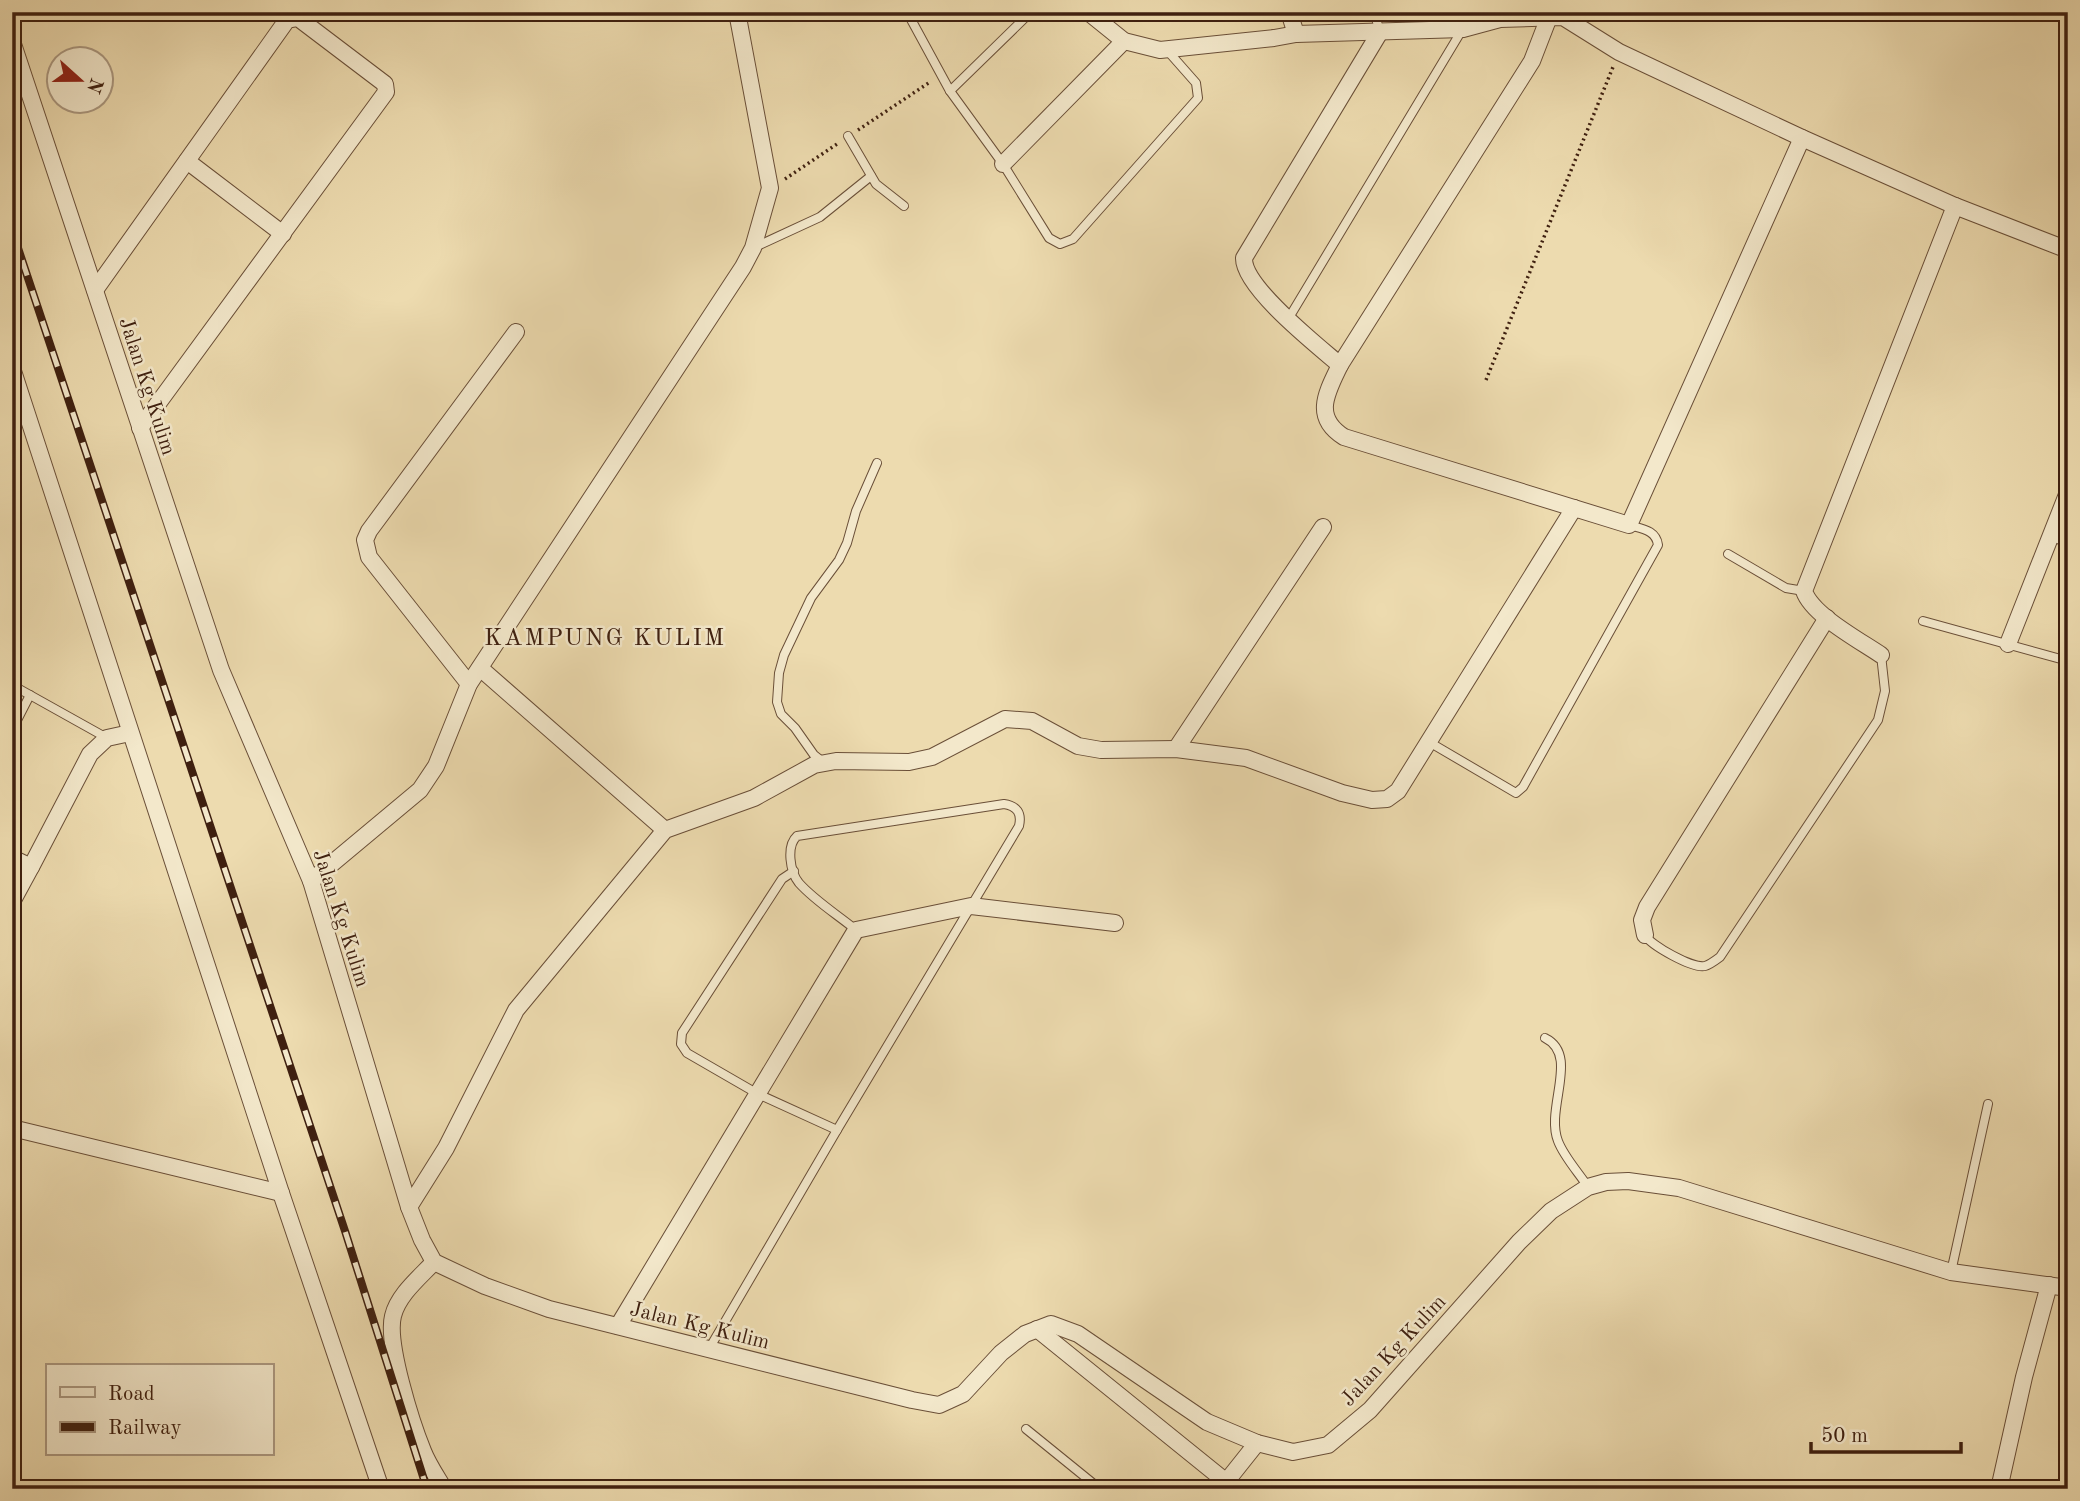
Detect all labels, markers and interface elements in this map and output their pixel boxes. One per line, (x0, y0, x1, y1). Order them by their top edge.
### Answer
north arrow (46, 46, 116, 116)
text: N (82, 75, 105, 96)
street label: Jalan Kg Kulim (114, 315, 179, 458)
district label: KAMPUNG KULIM (484, 627, 726, 651)
street label: Jalan Kg Kulim (308, 847, 373, 990)
street label: Jalan Kg Kulim (1338, 1292, 1451, 1411)
street label: Jalan Kg Kulim (628, 1299, 772, 1354)
legend (46, 1364, 273, 1456)
text: Road (108, 1384, 155, 1405)
scale bar (1811, 1410, 1961, 1454)
text: Railway (108, 1418, 182, 1439)
text: 50 m (1821, 1426, 1868, 1447)

